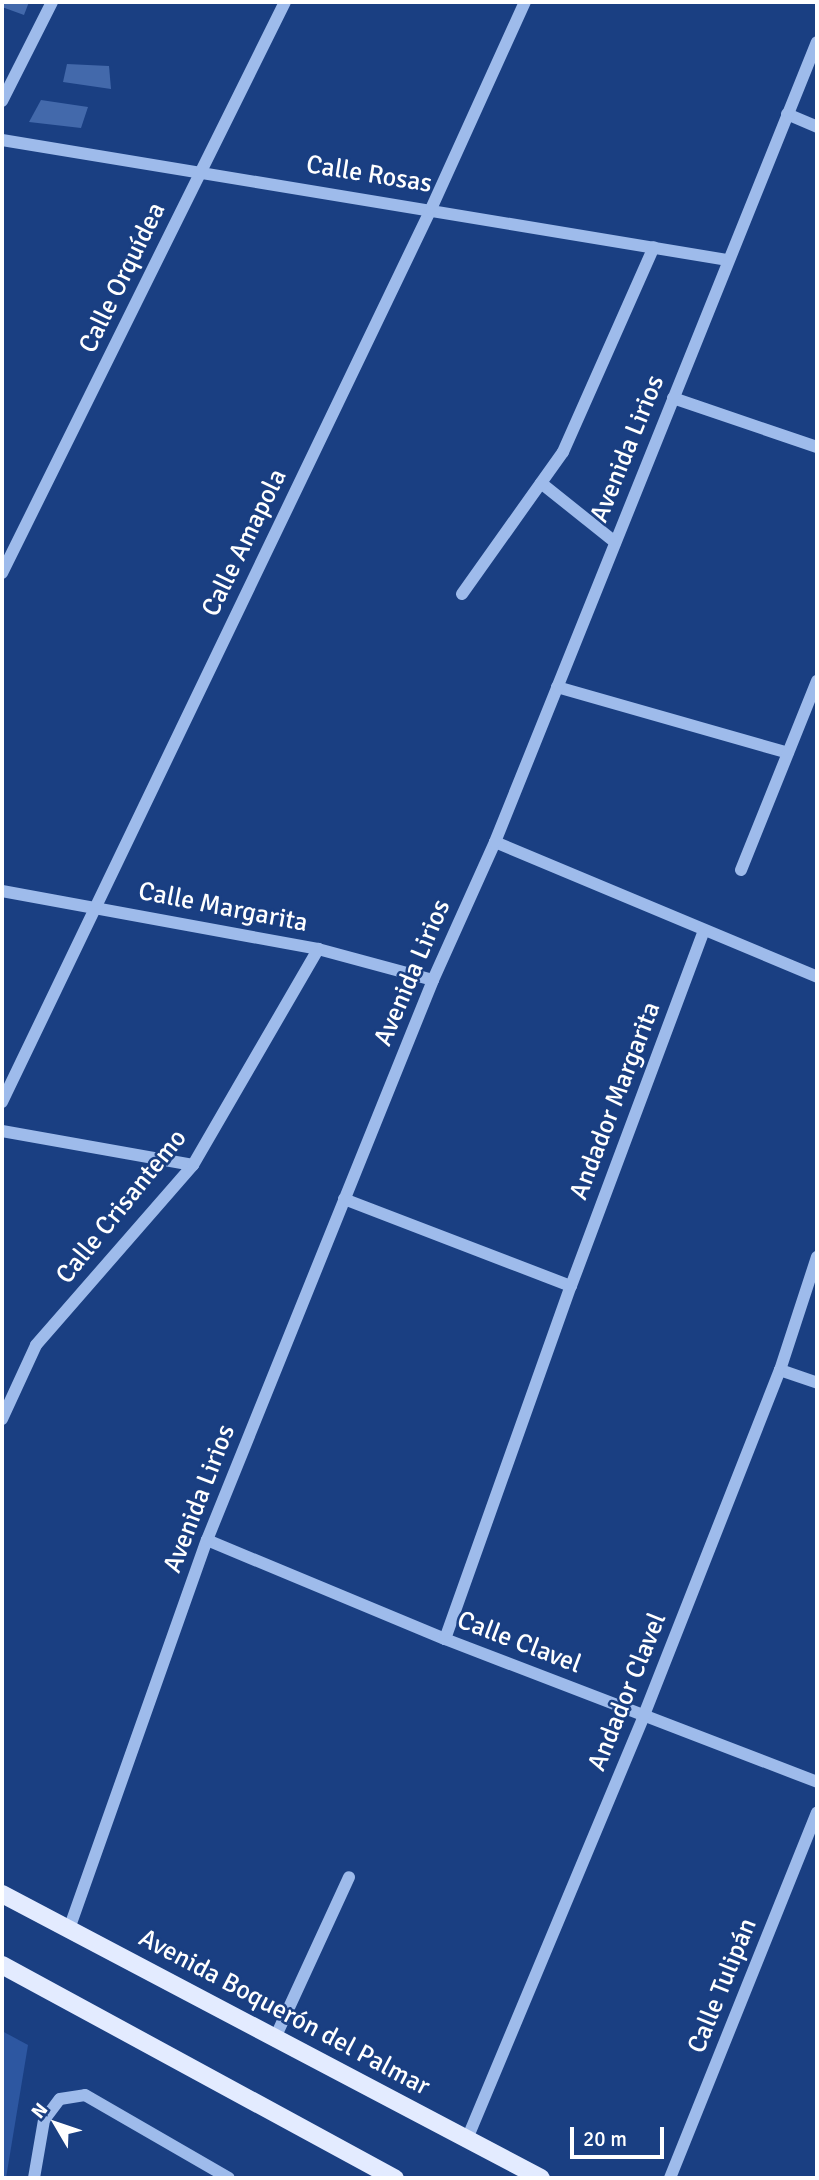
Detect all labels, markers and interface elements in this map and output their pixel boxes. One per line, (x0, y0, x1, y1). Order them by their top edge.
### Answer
street label: Calle Rosas (304, 150, 434, 200)
street label: Calle Orquídea (73, 198, 173, 358)
street label: Avenida Lirios (584, 371, 672, 527)
street label: Calle Amapola (196, 464, 294, 622)
street label: Calle Margarita (136, 876, 310, 940)
street label: Avenida Lirios (368, 895, 458, 1051)
street label: Andador Margarita (564, 998, 668, 1204)
street label: Calle Crisantemo (50, 1123, 194, 1291)
street label: Avenida Lirios (157, 1421, 243, 1577)
street label: Calle Clavel (453, 1605, 585, 1681)
street label: Andador Clavel (582, 1608, 674, 1776)
street label: Calle Tulipán (682, 1914, 764, 2058)
street label: Avenida Boquerón del Palmar (133, 1923, 435, 2103)
north arrow (21, 2089, 91, 2159)
text: N (26, 2098, 53, 2123)
scale bar (574, 2114, 668, 2158)
text: 20 m (583, 2126, 627, 2152)

